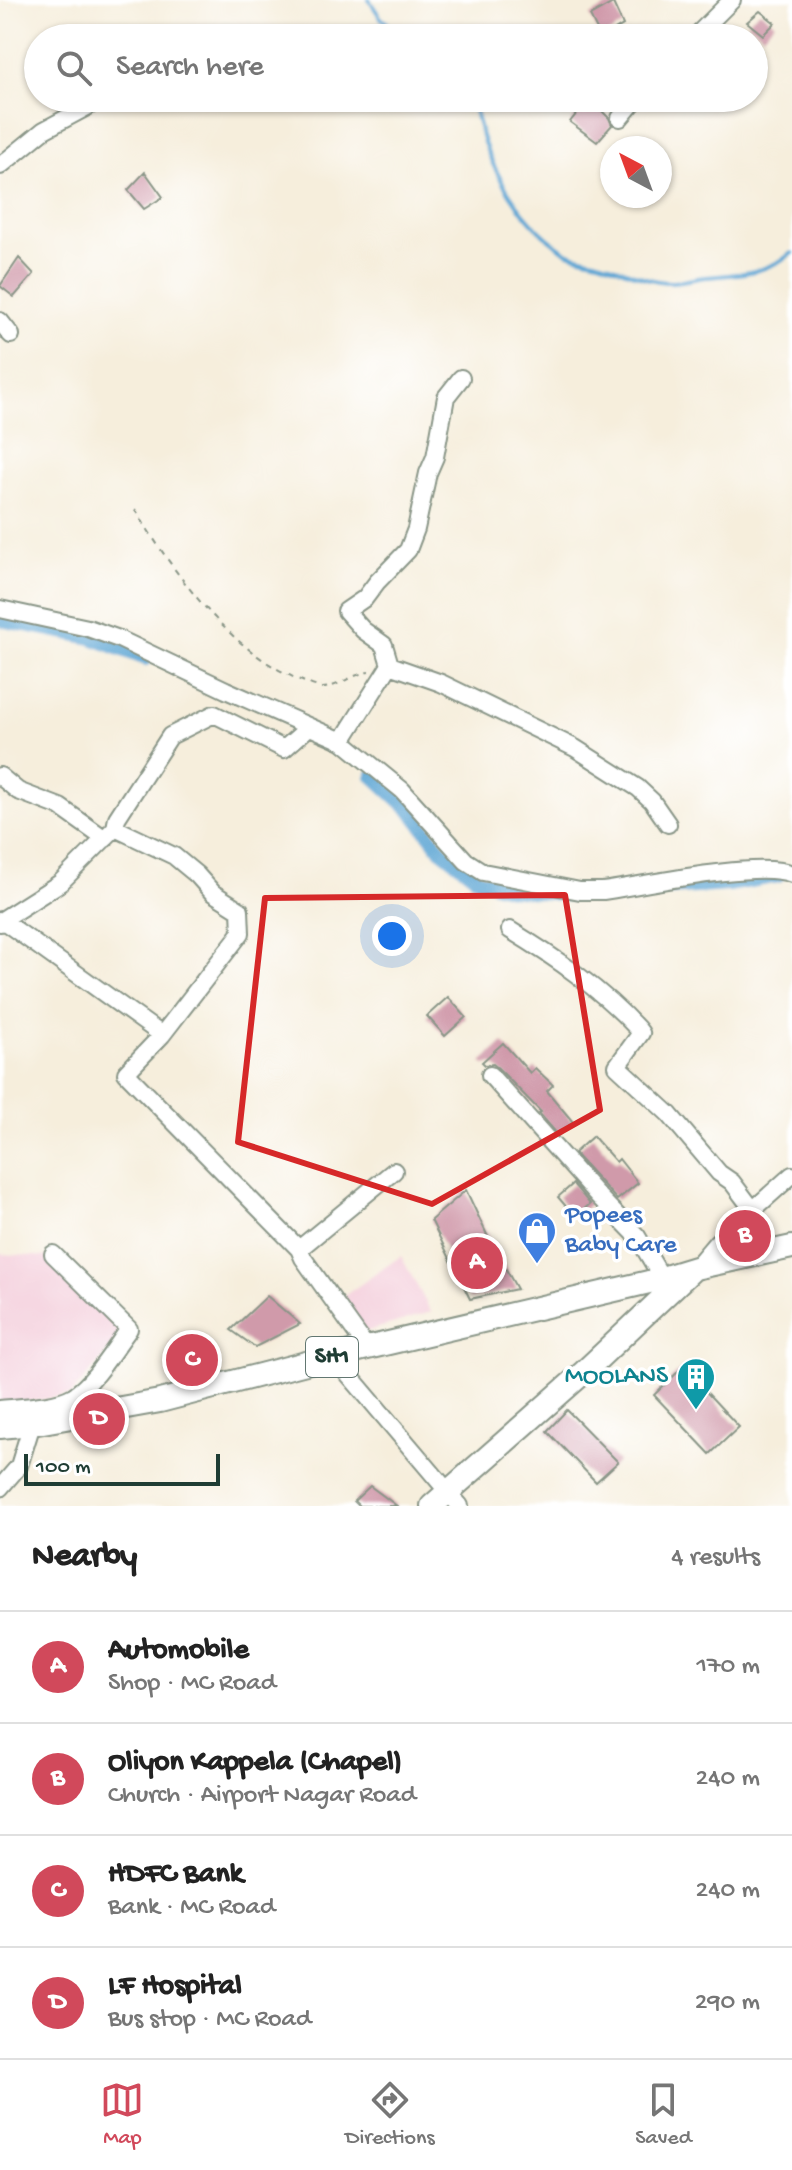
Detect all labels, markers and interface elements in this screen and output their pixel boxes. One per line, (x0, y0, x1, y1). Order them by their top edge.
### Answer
search box (24, 24, 768, 112)
icon: search (52, 46, 96, 90)
text: Search here (116, 51, 264, 86)
north arrow (600, 136, 672, 208)
your location (372, 916, 412, 956)
place label: Popees Baby Care (564, 1201, 677, 1262)
pin: B (719, 1206, 771, 1266)
shop icon: Popees Baby Care (516, 1210, 558, 1265)
pin: A (451, 1233, 503, 1293)
pin: C (166, 1330, 218, 1390)
road number: SH1 (306, 1337, 358, 1377)
building icon: MOOLANS (675, 1356, 717, 1411)
place label: MOOLANS (565, 1362, 669, 1393)
pin: D (73, 1389, 125, 1449)
scale bar (24, 1450, 220, 1486)
text: 100 m (36, 1455, 91, 1481)
text: Nearby (32, 1538, 137, 1578)
text: 4 results (671, 1543, 760, 1574)
text: Automobile (108, 1634, 249, 1669)
text: A (50, 1652, 66, 1683)
text: 170 m (697, 1652, 760, 1683)
text: Shop · MC Road (108, 1669, 276, 1700)
text: Oliyon Kappela (Chapel) (108, 1746, 402, 1781)
text: B (51, 1764, 65, 1795)
text: 240 m (696, 1764, 760, 1795)
text: Church · Airport Nagar Road (108, 1781, 416, 1812)
text: HDFC Bank (108, 1858, 243, 1893)
text: C (51, 1876, 65, 1907)
text: 240 m (696, 1876, 760, 1907)
text: Bank · MC Road (108, 1893, 275, 1924)
text: LF Hospital (108, 1970, 242, 2005)
text: D (50, 1988, 66, 2019)
text: 290 m (695, 1988, 760, 2019)
text: Bus stop · MC Road (108, 2005, 311, 2036)
tab: Map (100, 2078, 144, 2152)
tab: Directions (345, 2078, 435, 2152)
tab: Saved (635, 2078, 692, 2152)

